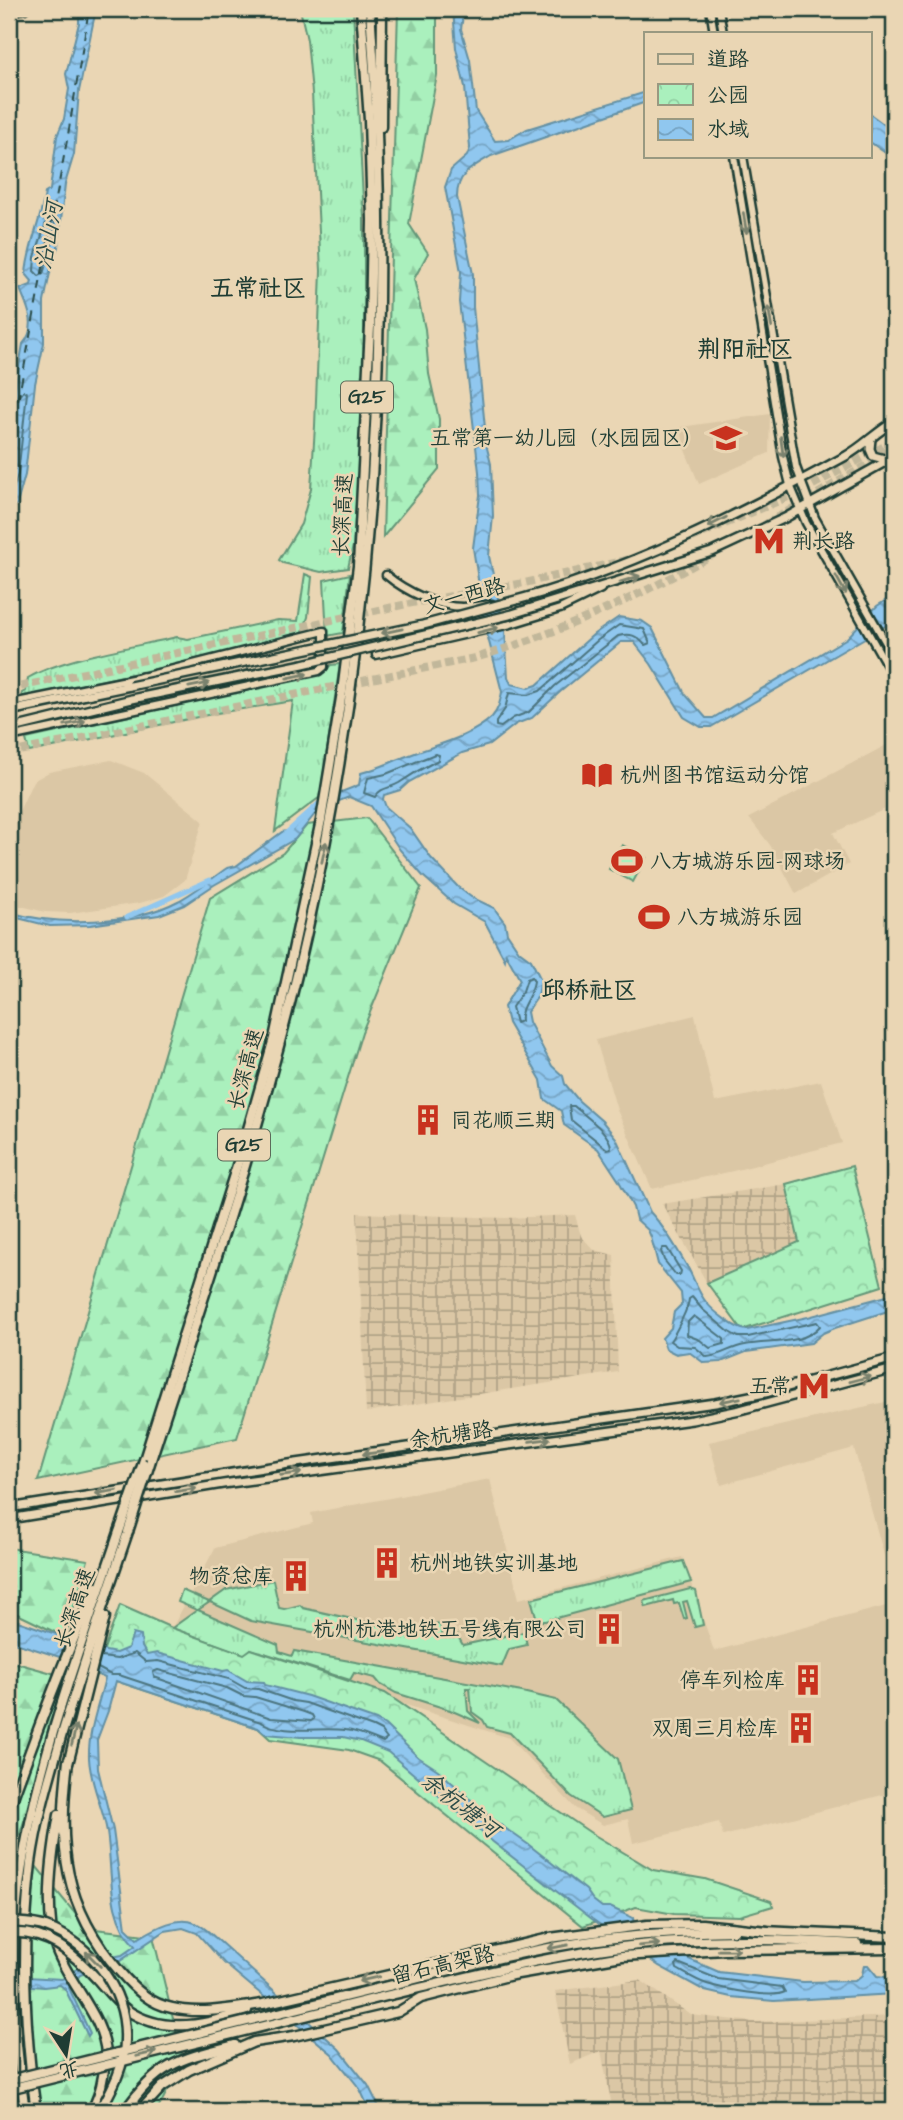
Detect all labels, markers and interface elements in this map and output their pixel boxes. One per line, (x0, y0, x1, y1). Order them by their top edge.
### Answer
legend (644, 32, 872, 158)
text: 道路 (707, 45, 749, 74)
text: 公园 (707, 81, 749, 110)
text: 水域 (707, 115, 749, 144)
water label: 沿山河 (27, 194, 71, 272)
one-way arrow (739, 211, 752, 234)
district label: 五常社区 (210, 272, 306, 306)
one-way arrow (764, 306, 777, 329)
district label: 荆阳社区 (697, 333, 793, 367)
road number: G25 (341, 382, 393, 412)
school or university icon: 五常第一幼儿园（水园园区） (709, 421, 743, 455)
place label: 五常第一幼儿园（水园园区） (430, 424, 703, 453)
one-way arrow (776, 436, 789, 458)
street label: 长深高速 (326, 472, 360, 558)
one-way arrow (708, 515, 728, 529)
metro station icon: 荆长路 (752, 524, 786, 558)
place label: 荆长路 (792, 527, 855, 556)
street label: 文一西路 (420, 571, 508, 621)
one-way arrow (619, 572, 641, 585)
one-way arrow (835, 574, 848, 595)
one-way arrow (477, 623, 499, 636)
one-way arrow (381, 625, 404, 639)
one-way arrow (285, 668, 308, 682)
one-way arrow (187, 678, 210, 692)
one-way arrow (63, 716, 86, 730)
library icon: 杭州图书馆运动分馆 (580, 758, 614, 792)
place label: 杭州图书馆运动分馆 (620, 761, 809, 790)
one-way arrow (317, 841, 331, 864)
sports icon: 八方城游乐园-网球场 (610, 844, 644, 878)
place label: 八方城游乐园-网球场 (650, 847, 846, 876)
sports icon: 八方城游乐园 (637, 900, 671, 934)
place label: 八方城游乐园 (677, 903, 803, 932)
district label: 邱桥社区 (541, 974, 637, 1008)
street label: 长深高速 (221, 1025, 271, 1113)
building icon: 同花顺三期 (411, 1103, 445, 1137)
place label: 同花顺三期 (451, 1106, 556, 1135)
road number: G25 (218, 1130, 270, 1161)
metro station icon: 五常 (797, 1369, 831, 1403)
place label: 五常 (749, 1372, 791, 1401)
one-way arrow (848, 1372, 870, 1385)
one-way arrow (719, 1393, 742, 1407)
street label: 余杭塘路 (407, 1415, 495, 1455)
one-way arrow (528, 1433, 551, 1446)
one-way arrow (362, 1446, 385, 1459)
one-way arrow (279, 1468, 302, 1481)
one-way arrow (174, 1483, 197, 1496)
one-way arrow (95, 1486, 118, 1499)
building icon: 杭州地铁实训基地 (370, 1546, 404, 1580)
place label: 杭州地铁实训基地 (410, 1549, 578, 1578)
building icon: 物资总库 (279, 1559, 313, 1593)
place label: 物资总库 (189, 1562, 273, 1591)
street label: 长深高速 (48, 1564, 102, 1652)
building icon: 杭州杭港地铁五号线有限公司 (592, 1612, 626, 1646)
place label: 杭州杭港地铁五号线有限公司 (313, 1615, 586, 1644)
building icon: 停车列检库 (791, 1663, 825, 1697)
place label: 停车列检库 (680, 1666, 785, 1695)
building icon: 双周三月检库 (784, 1711, 818, 1745)
place label: 双周三月检库 (652, 1714, 778, 1743)
one-way arrow (68, 1724, 81, 1747)
water label: 余杭塘河 (414, 1764, 509, 1848)
one-way arrow (637, 1938, 660, 1951)
street label: 留石高架路 (389, 1939, 497, 1991)
one-way arrow (547, 1941, 570, 1954)
one-way arrow (717, 1944, 740, 1957)
one-way arrow (85, 1950, 102, 1967)
one-way arrow (358, 1973, 381, 1986)
north arrow (32, 2018, 102, 2088)
one-way arrow (134, 2047, 157, 2061)
text: 北 (57, 2054, 81, 2084)

